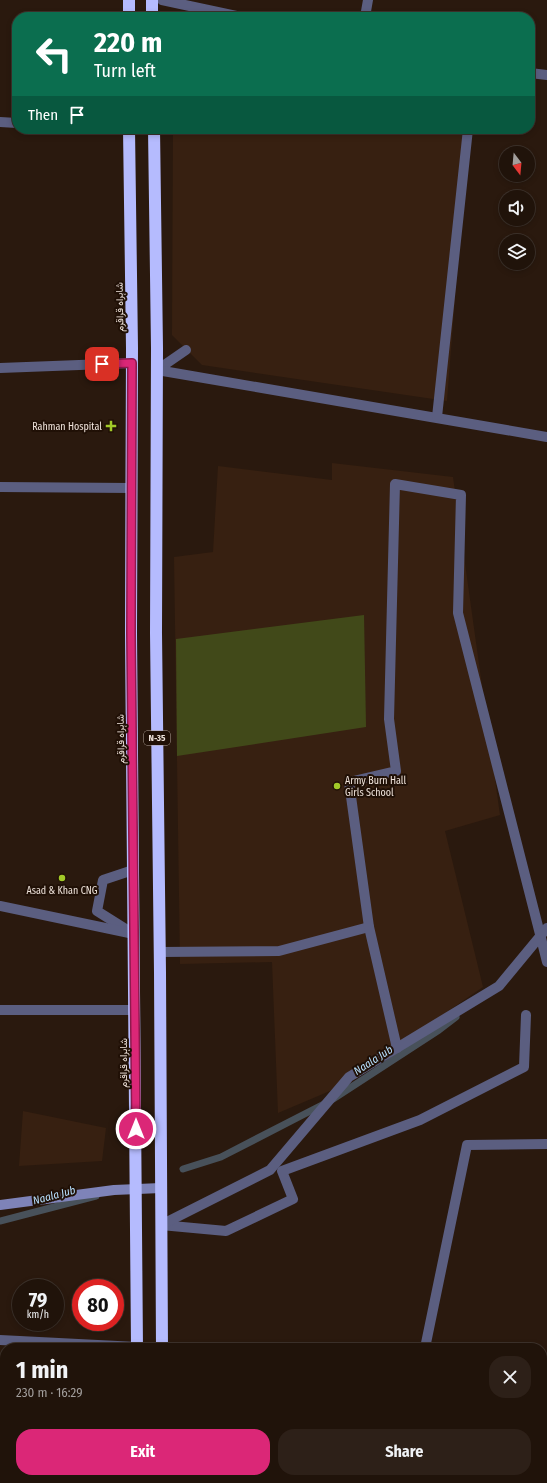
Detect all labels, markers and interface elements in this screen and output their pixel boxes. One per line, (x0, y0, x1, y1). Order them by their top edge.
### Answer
text: 220 m (94, 26, 162, 59)
icon: left (28, 28, 80, 80)
text: Turn left (94, 60, 156, 82)
icon: arrive (66, 104, 88, 126)
text: Then (28, 106, 58, 124)
north arrow (499, 146, 535, 182)
map controls (499, 146, 535, 270)
button: sound (499, 190, 535, 226)
button: layers (499, 234, 535, 270)
street label: شاہراہ قراقرم (114, 282, 126, 332)
pin (85, 347, 119, 381)
icon: arrive (91, 353, 113, 375)
marker: Rahman Hospital (105, 420, 117, 432)
place label: Rahman Hospital (32, 421, 102, 433)
street label: شاہراہ قراقرم (115, 714, 127, 764)
road number: N-35 (144, 731, 170, 745)
place label: Army Burn Hall Girls School (345, 775, 406, 799)
marker: Army Burn Hall Girls School (332, 781, 342, 791)
marker: Asad & Khan CNG (57, 873, 67, 883)
place label: Asad & Khan CNG (26, 885, 98, 897)
street label: شاہراہ قراقرم (118, 1038, 130, 1088)
water label: Naala Jub (351, 1043, 395, 1078)
position arrow (115, 1108, 157, 1150)
water label: Naala Jub (31, 1183, 77, 1207)
speed limit sign: 80 (72, 1279, 124, 1331)
text: 79 (29, 1288, 47, 1312)
text: km/h (27, 1309, 49, 1321)
text: 1 min (16, 1356, 68, 1384)
button: close (489, 1356, 531, 1398)
text: 230 m · 16:29 (16, 1385, 83, 1400)
button: Exit (16, 1429, 270, 1475)
button: Share (278, 1429, 531, 1475)

